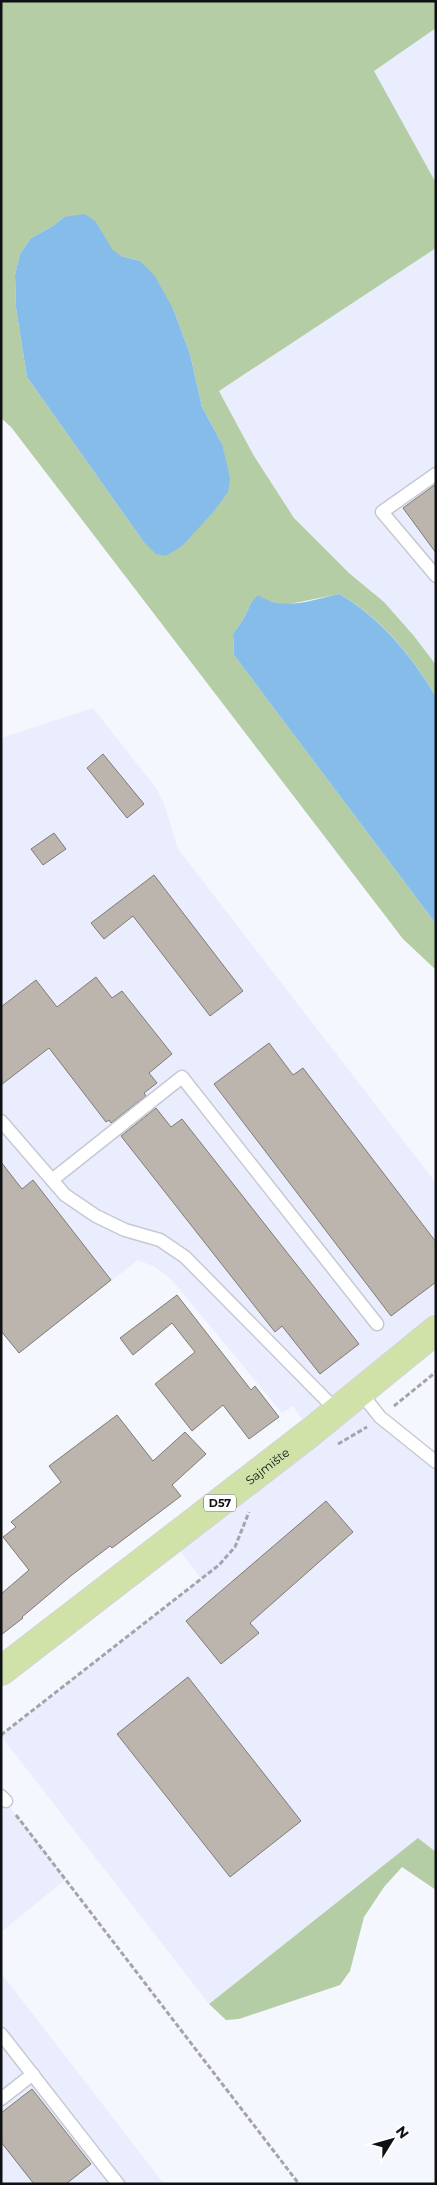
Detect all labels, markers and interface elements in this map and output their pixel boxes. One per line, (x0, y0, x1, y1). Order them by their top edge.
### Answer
street label: Sajmište (242, 1444, 292, 1488)
road number: D57 (204, 1495, 236, 1512)
north arrow (367, 2115, 417, 2165)
text: N (392, 2122, 413, 2142)

